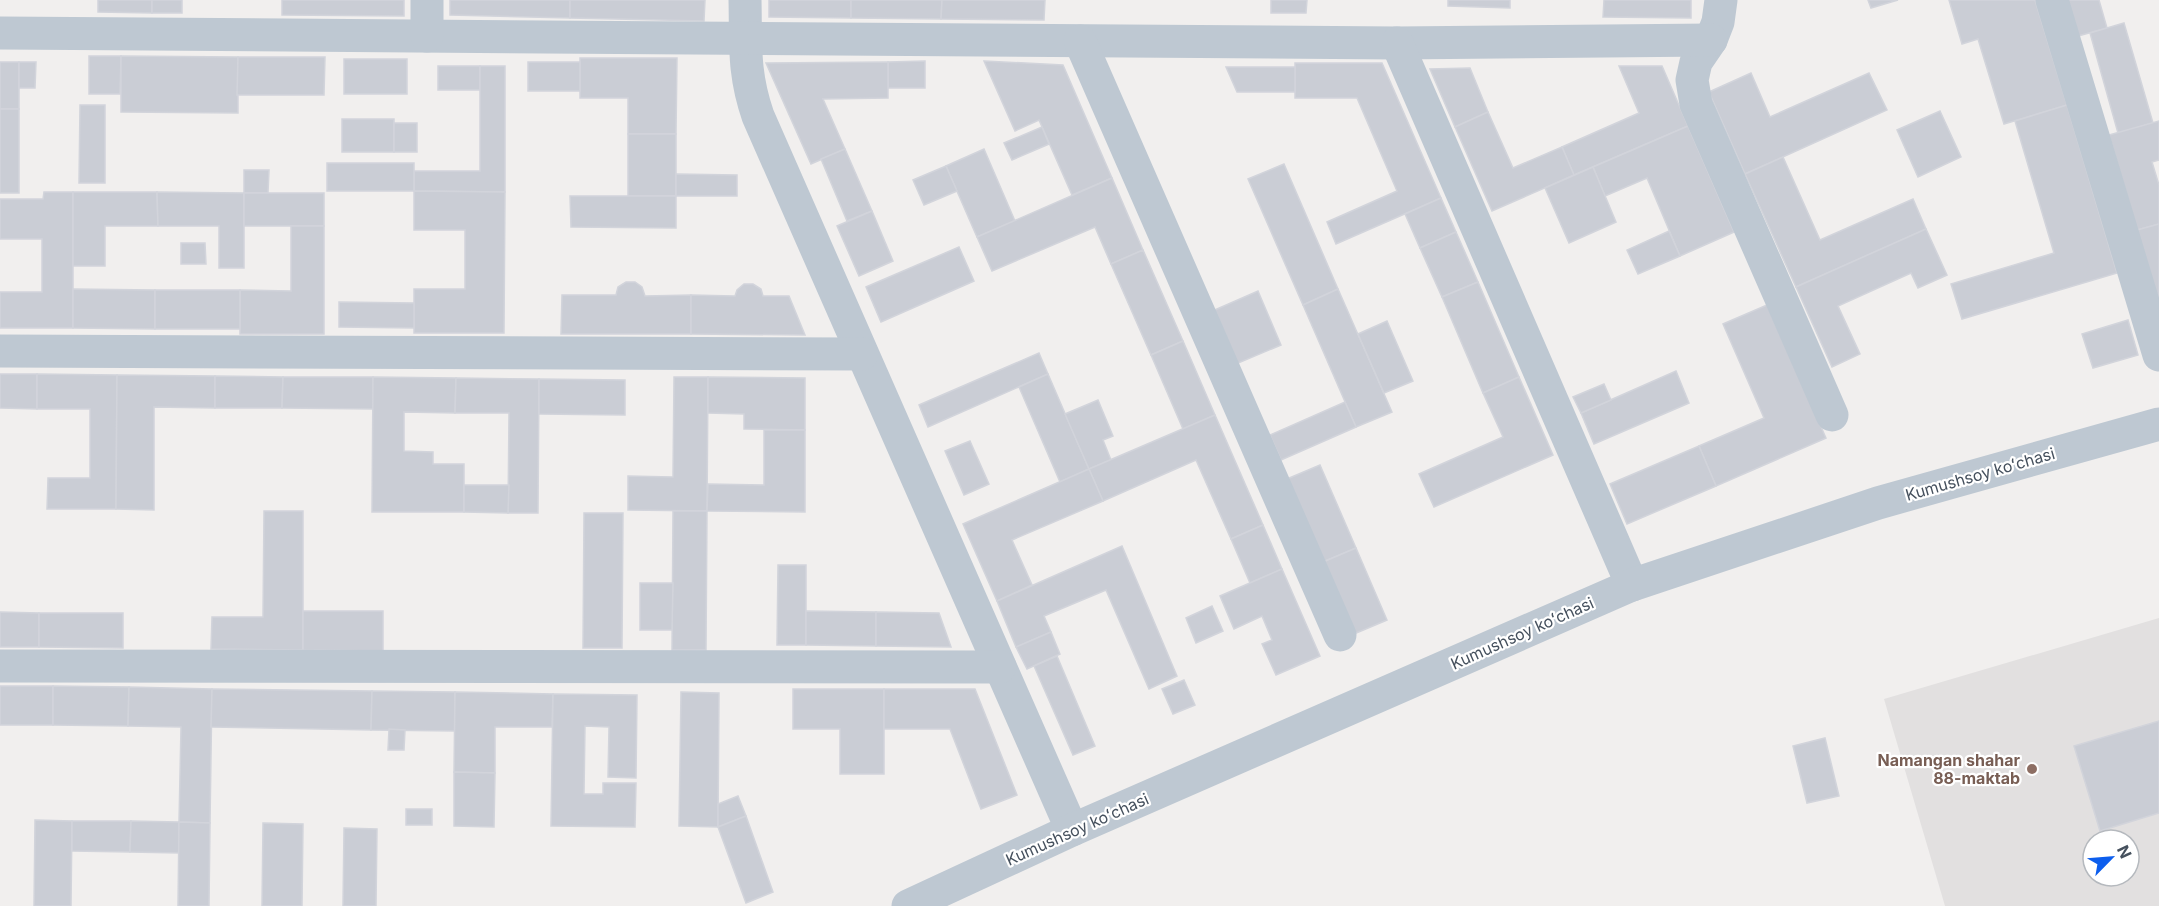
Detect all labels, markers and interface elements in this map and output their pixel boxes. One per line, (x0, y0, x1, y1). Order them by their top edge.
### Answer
street label: Kumushsoy koʻchasi (1903, 443, 2057, 505)
street label: Kumushsoy koʻchasi (1447, 592, 1597, 674)
place label: Namangan shahar 88-maktab (1878, 750, 2020, 788)
marker: Namangan shahar 88-maktab (2025, 762, 2039, 776)
street label: Kumushsoy koʻchasi (1002, 788, 1152, 870)
north arrow (2081, 828, 2141, 888)
text: N (2113, 842, 2136, 861)

